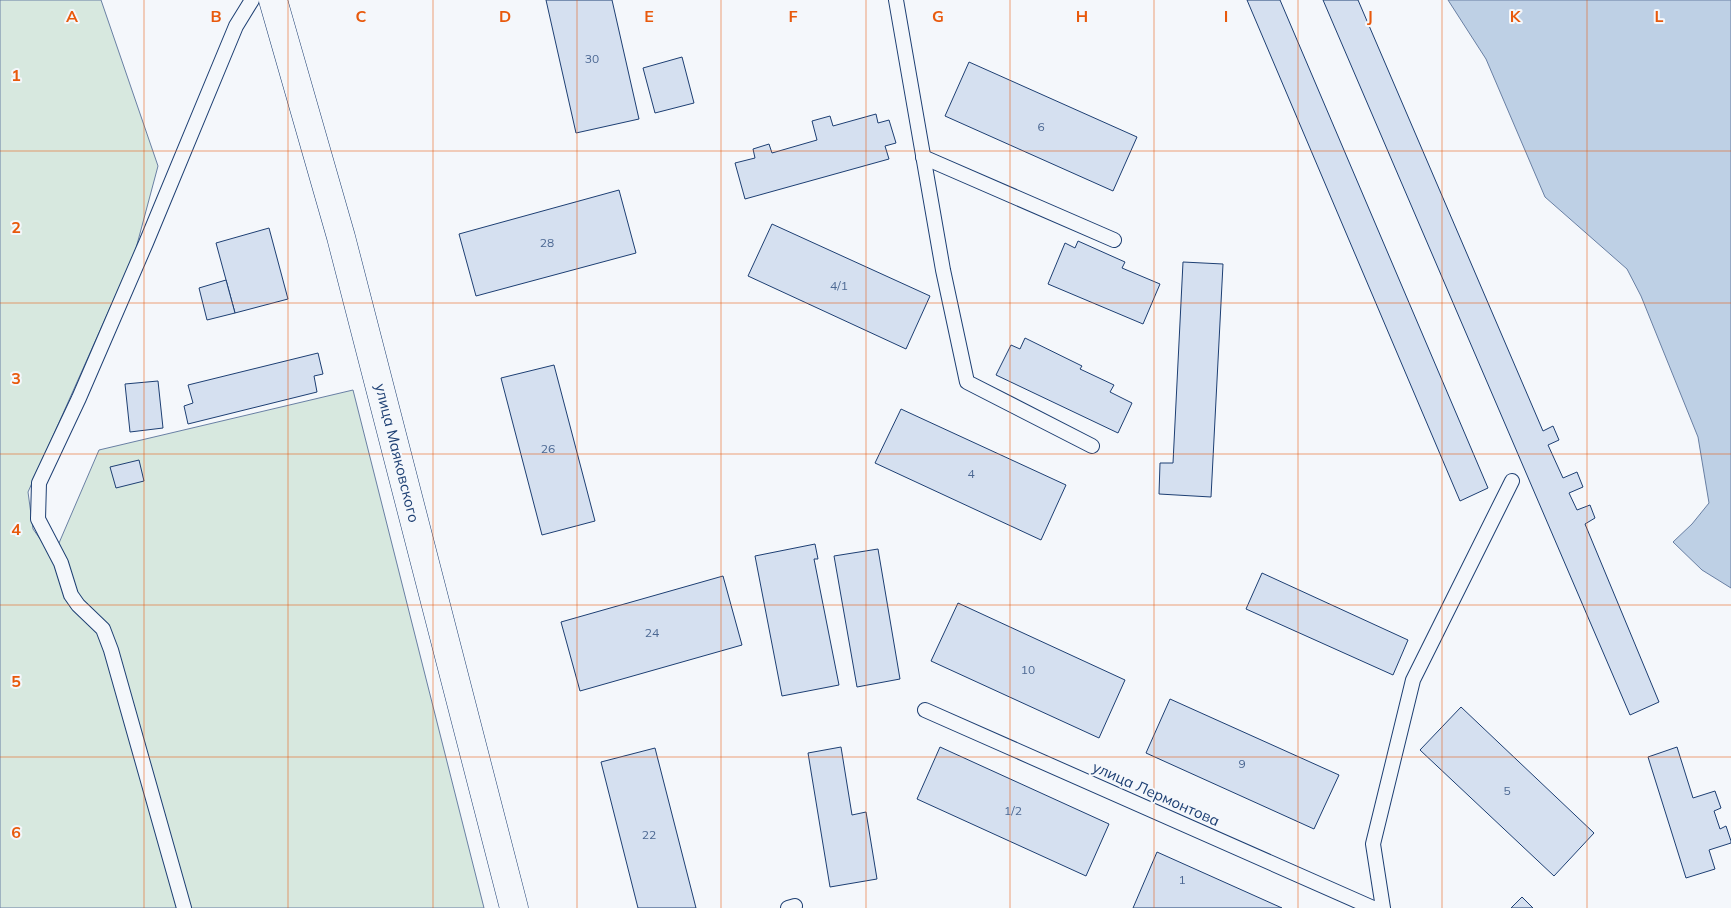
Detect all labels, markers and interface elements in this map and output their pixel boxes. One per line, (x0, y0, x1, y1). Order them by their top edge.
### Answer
text: A (66, 6, 78, 26)
text: B (210, 6, 222, 26)
text: C (356, 6, 367, 26)
text: D (499, 6, 511, 26)
text: E (644, 6, 654, 26)
text: F (788, 6, 798, 26)
text: G (932, 6, 944, 26)
text: H (1076, 6, 1088, 26)
text: I (1224, 6, 1228, 26)
text: J (1367, 6, 1373, 26)
text: K (1510, 6, 1522, 26)
text: L (1655, 6, 1664, 26)
house number: 30 (585, 51, 599, 66)
text: 1 (11, 65, 21, 85)
house number: 6 (1037, 119, 1045, 134)
text: 2 (11, 217, 21, 237)
house number: 28 (540, 235, 554, 250)
house number: 4/1 (830, 278, 848, 293)
text: 3 (11, 368, 21, 388)
street label: улица Маяковского (371, 381, 424, 524)
house number: 26 (541, 441, 555, 456)
house number: 4 (967, 466, 975, 481)
text: 4 (11, 519, 21, 539)
house number: 24 (645, 625, 659, 640)
house number: 10 (1021, 662, 1035, 677)
text: 5 (11, 671, 21, 691)
house number: 9 (1238, 756, 1246, 771)
street label: улица Лермонтова (1090, 757, 1223, 830)
house number: 5 (1503, 783, 1511, 798)
house number: 1/2 (1004, 803, 1022, 818)
text: 6 (11, 822, 21, 842)
house number: 22 (642, 827, 656, 842)
house number: 1 (1178, 872, 1186, 887)

